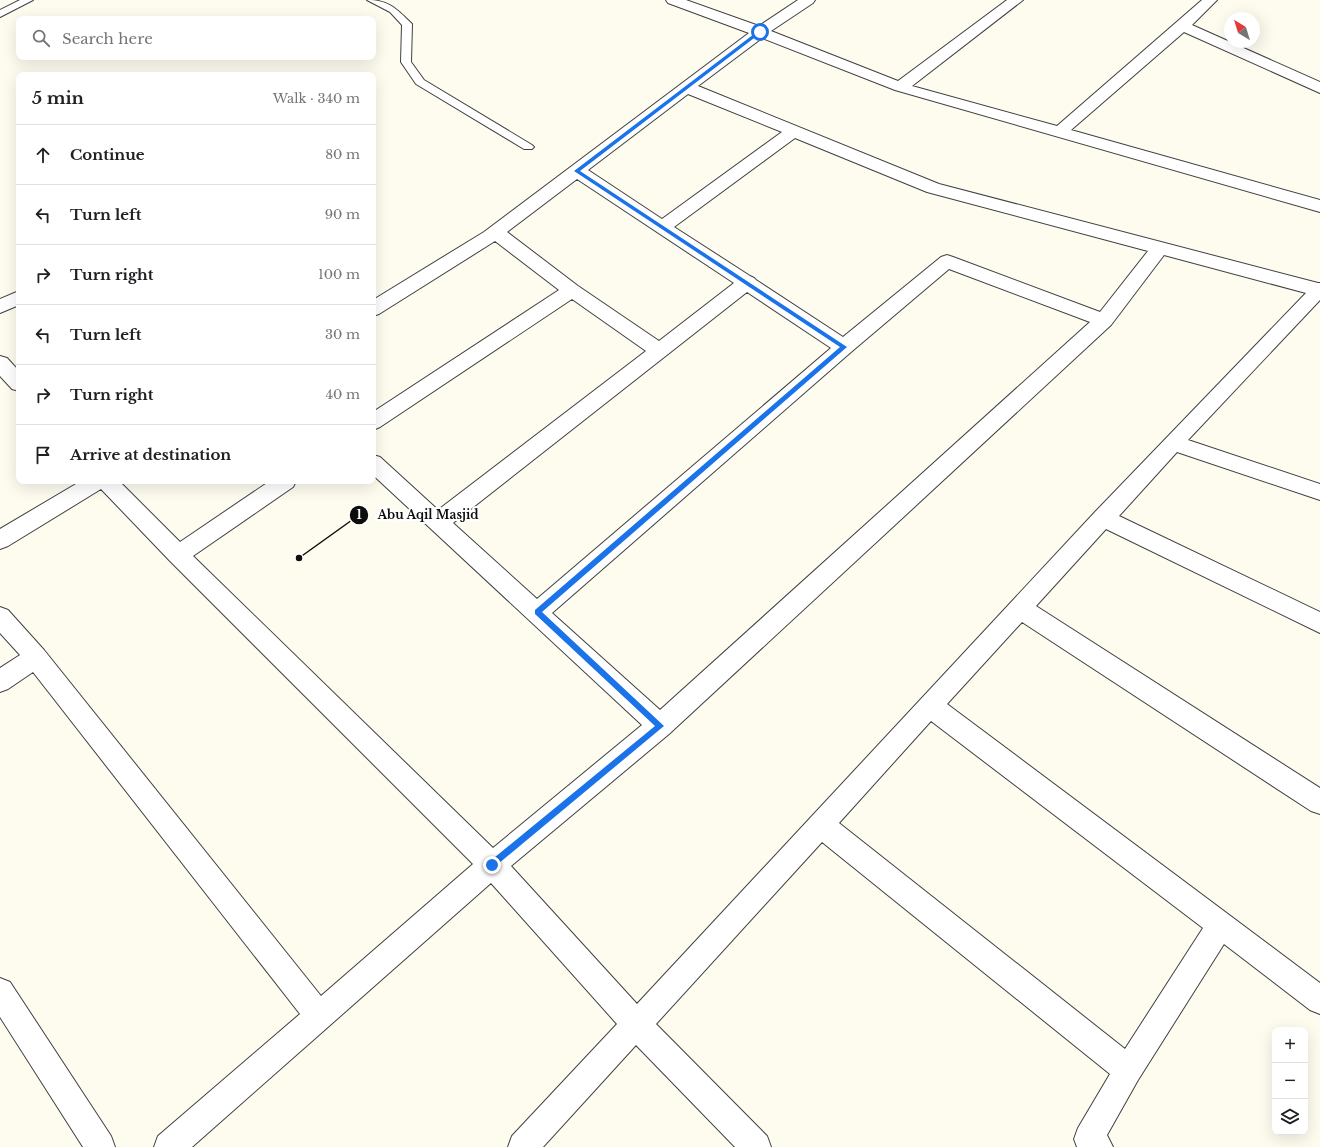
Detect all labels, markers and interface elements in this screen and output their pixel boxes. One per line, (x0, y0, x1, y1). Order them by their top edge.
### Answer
north arrow (1224, 12, 1260, 48)
search box (16, 16, 376, 60)
route start (751, 23, 769, 41)
icon: search (30, 27, 52, 49)
text: Search here (62, 29, 153, 48)
text: 5 min (32, 88, 84, 109)
text: Walk · 340 m (273, 90, 360, 107)
icon: ahead (32, 144, 54, 166)
text: Continue (70, 145, 145, 164)
text: 80 m (325, 146, 360, 163)
icon: left (32, 204, 54, 226)
text: Turn left (70, 205, 141, 224)
text: 90 m (325, 206, 360, 223)
icon: right (32, 264, 54, 286)
text: Turn right (70, 265, 153, 284)
text: 100 m (318, 266, 360, 283)
icon: left (32, 324, 54, 346)
text: Turn left (70, 325, 141, 344)
text: 30 m (325, 326, 360, 343)
icon: right (32, 384, 54, 406)
text: Turn right (70, 385, 153, 404)
text: 40 m (325, 386, 360, 403)
icon: arrive (32, 444, 54, 466)
text: Arrive at destination (70, 445, 231, 464)
callout: Abu Aqil Masjid (349, 503, 486, 527)
text: 1 (356, 507, 362, 522)
text: Abu Aqil Masjid (376, 507, 479, 522)
route end (483, 856, 501, 874)
map controls (1272, 1027, 1308, 1135)
button: + (1272, 1027, 1308, 1063)
button: − (1272, 1063, 1308, 1099)
button: layers (1272, 1099, 1308, 1135)

